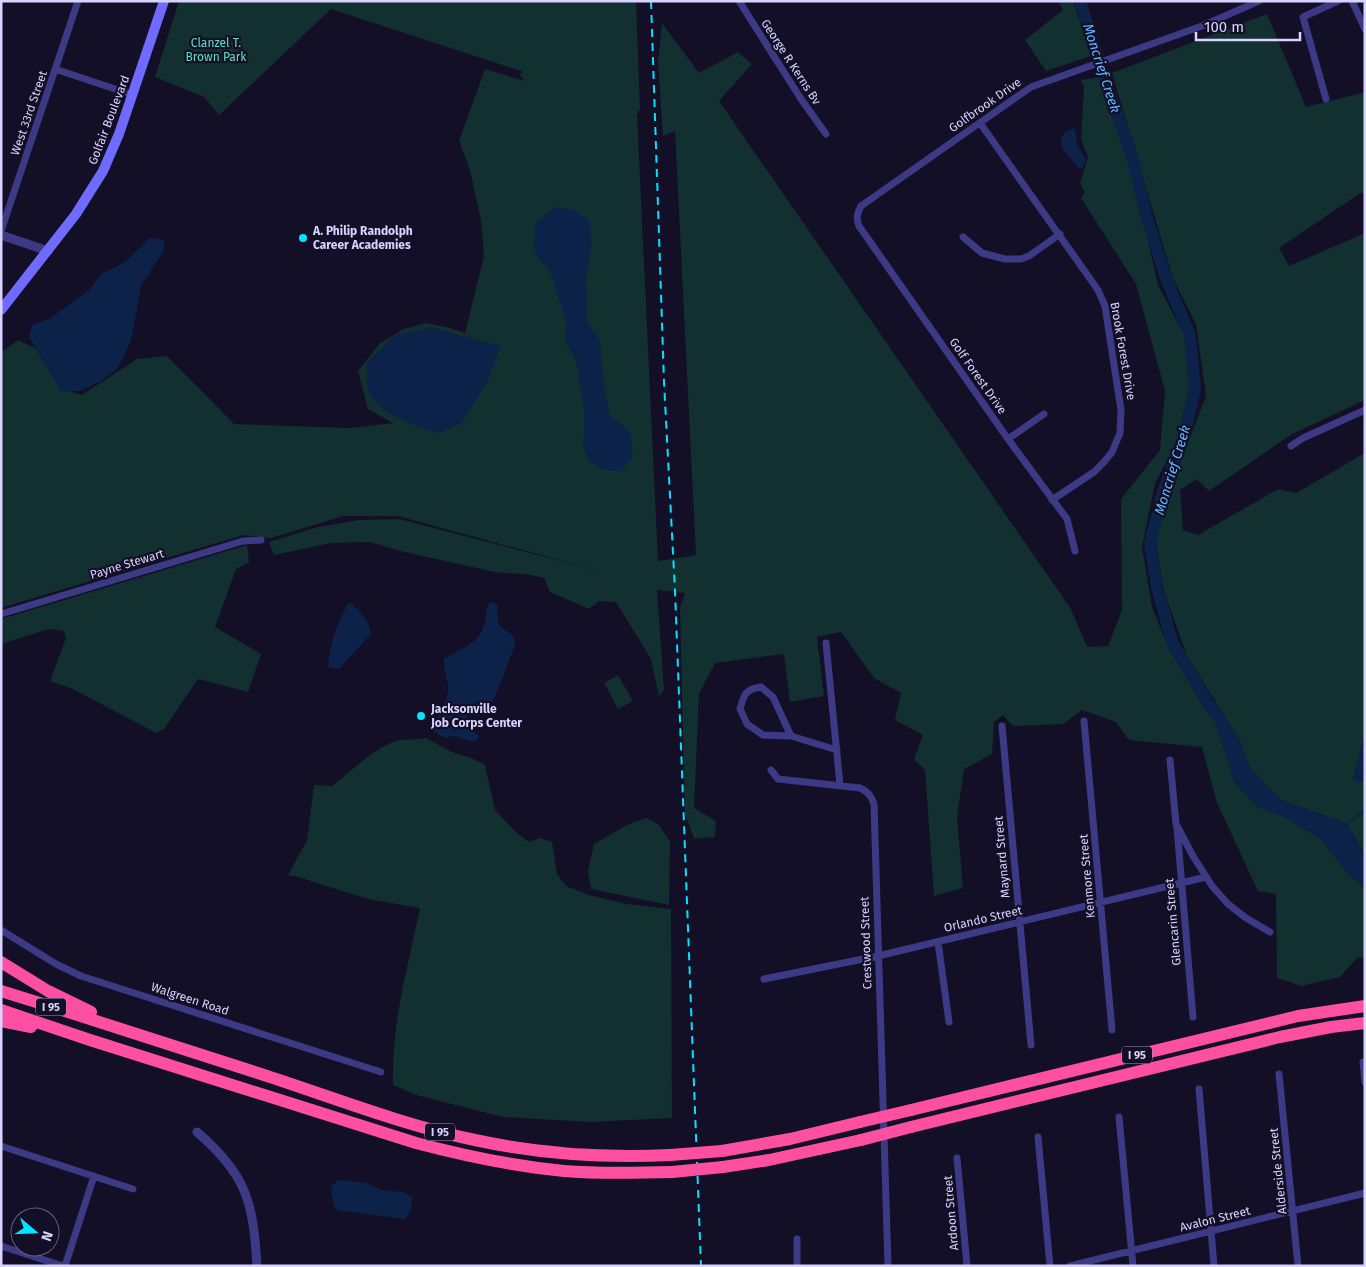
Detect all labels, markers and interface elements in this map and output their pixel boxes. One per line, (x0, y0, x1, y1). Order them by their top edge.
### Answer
scale bar (1196, 10, 1300, 42)
street label: George R Kerns Bv (758, 17, 824, 107)
text: 100 m (1204, 18, 1244, 36)
water label: Moncrief Creek (1079, 21, 1124, 115)
park label: Clanzel T. Brown Park (185, 36, 247, 64)
street label: West 33rd Street (8, 68, 50, 157)
street label: Golfair Boulevard (86, 73, 132, 167)
street label: Golfbrook Drive (946, 75, 1024, 135)
place label: A. Philip Randolph Career Academies (312, 224, 413, 252)
marker: A. Philip Randolph Career Academies (297, 232, 309, 244)
street label: Brook Forest Drive (1107, 301, 1139, 401)
street label: Golf Forest Drive (946, 335, 1010, 417)
water label: Moncrief Creek (1151, 423, 1194, 517)
street label: Payne Stewart (88, 546, 166, 582)
place label: Jacksonville Job Corps Center (430, 702, 522, 730)
marker: Jacksonville Job Corps Center (415, 710, 427, 722)
street label: Maynard Street (991, 815, 1013, 899)
street label: Kenmore Street (1076, 833, 1098, 919)
street label: Glencarin Street (1162, 877, 1184, 966)
street label: Crestwood Street (857, 896, 875, 990)
street label: Orlando Street (943, 903, 1024, 935)
street label: Walgreen Road (149, 980, 231, 1018)
road number: I 95 (36, 999, 66, 1016)
road number: I 95 (1122, 1046, 1152, 1064)
road number: I 95 (425, 1124, 455, 1140)
street label: Alderside Street (1266, 1126, 1290, 1215)
street label: Ardoon Street (941, 1174, 961, 1251)
street label: Avalon Street (1178, 1203, 1252, 1235)
north arrow (10, 1207, 60, 1257)
text: N (37, 1229, 56, 1243)

